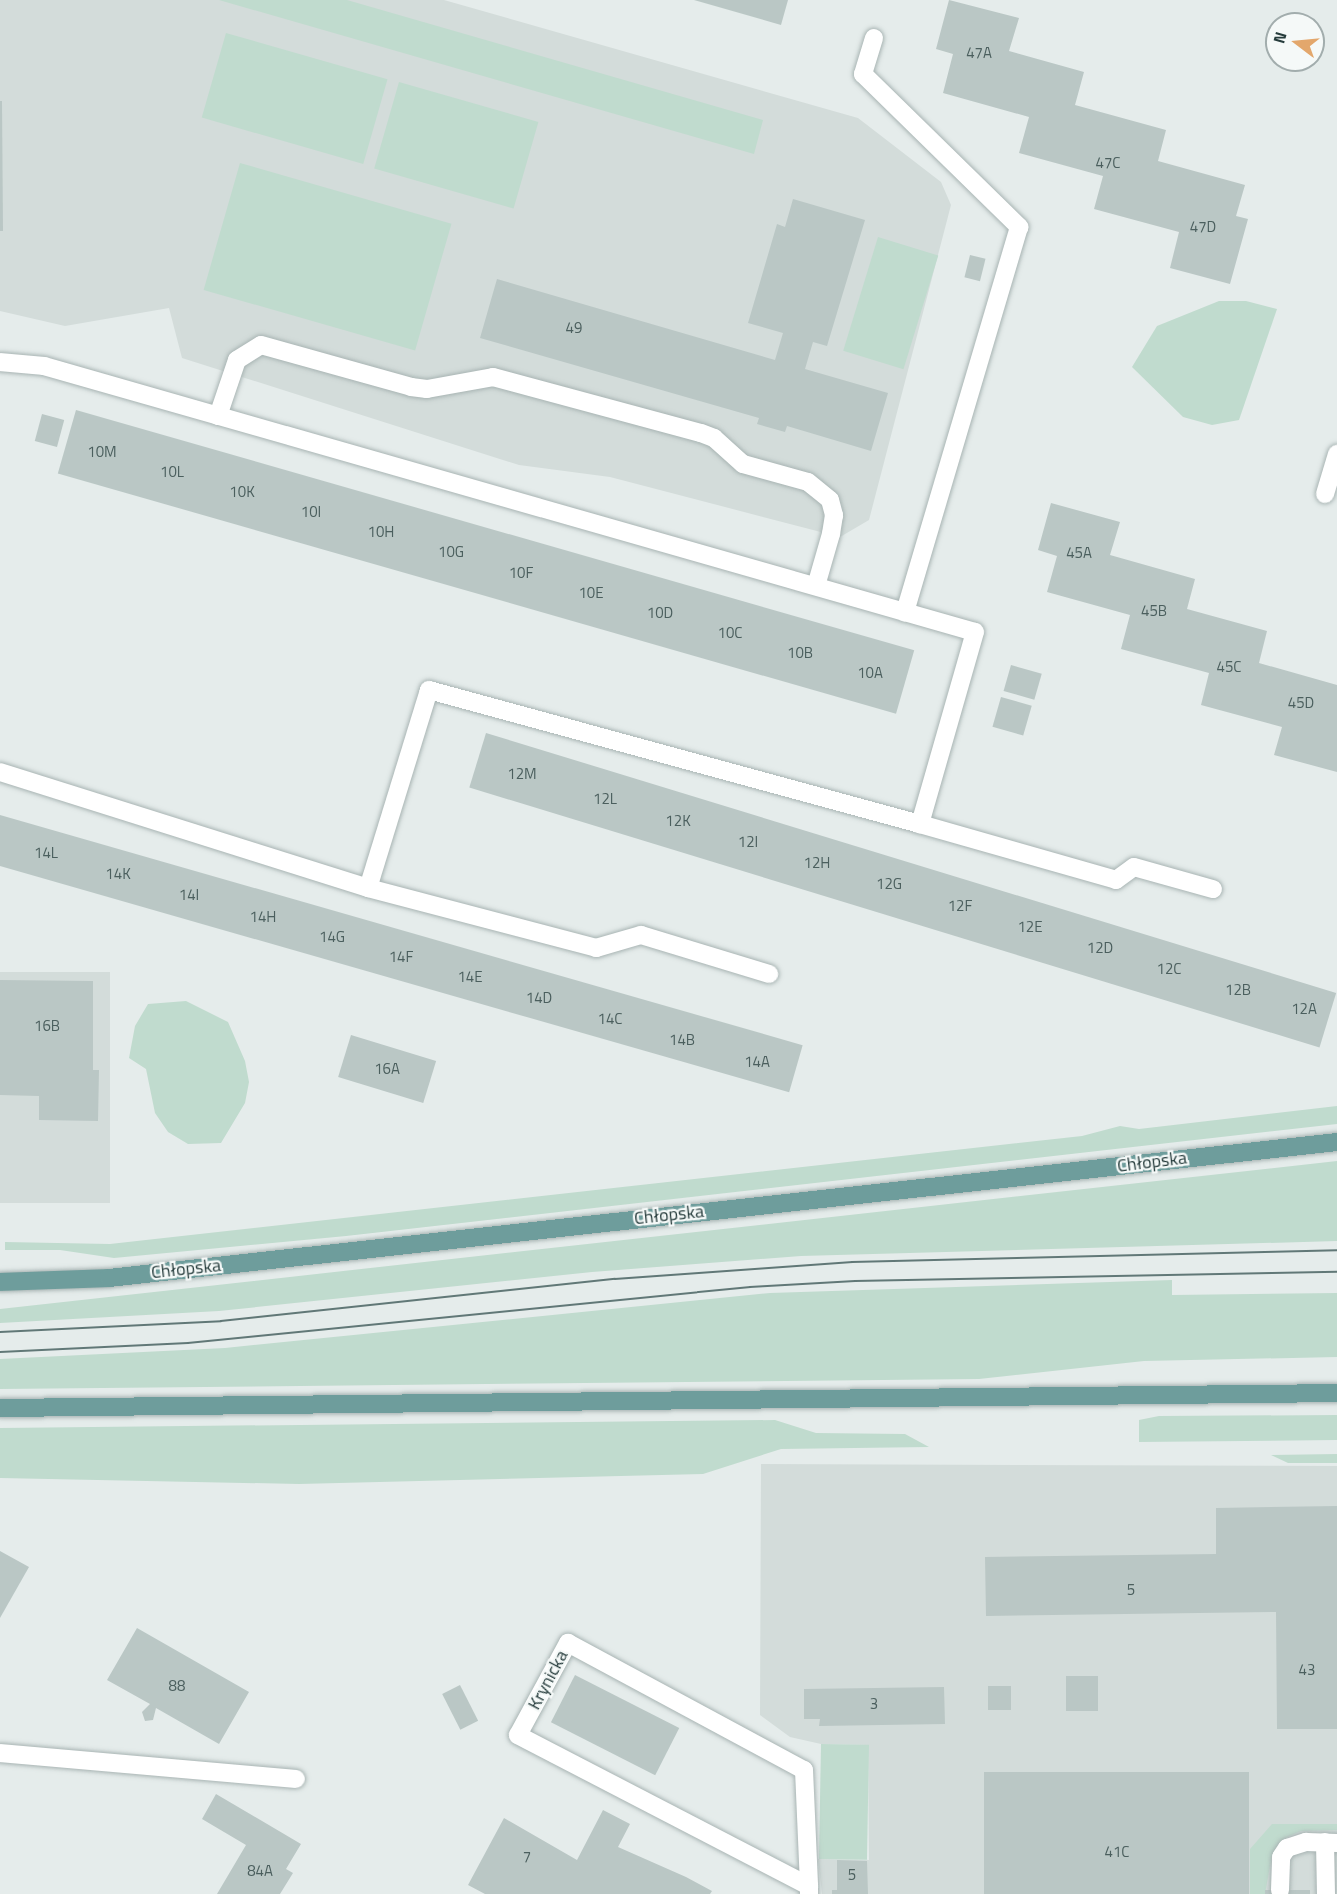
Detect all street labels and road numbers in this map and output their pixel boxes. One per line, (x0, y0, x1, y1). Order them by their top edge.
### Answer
street label: Chłopska (1116, 1147, 1188, 1177)
street label: Chłopska (633, 1201, 705, 1229)
street label: Chłopska (150, 1255, 222, 1283)
street label: Krynicka (523, 1647, 573, 1713)

